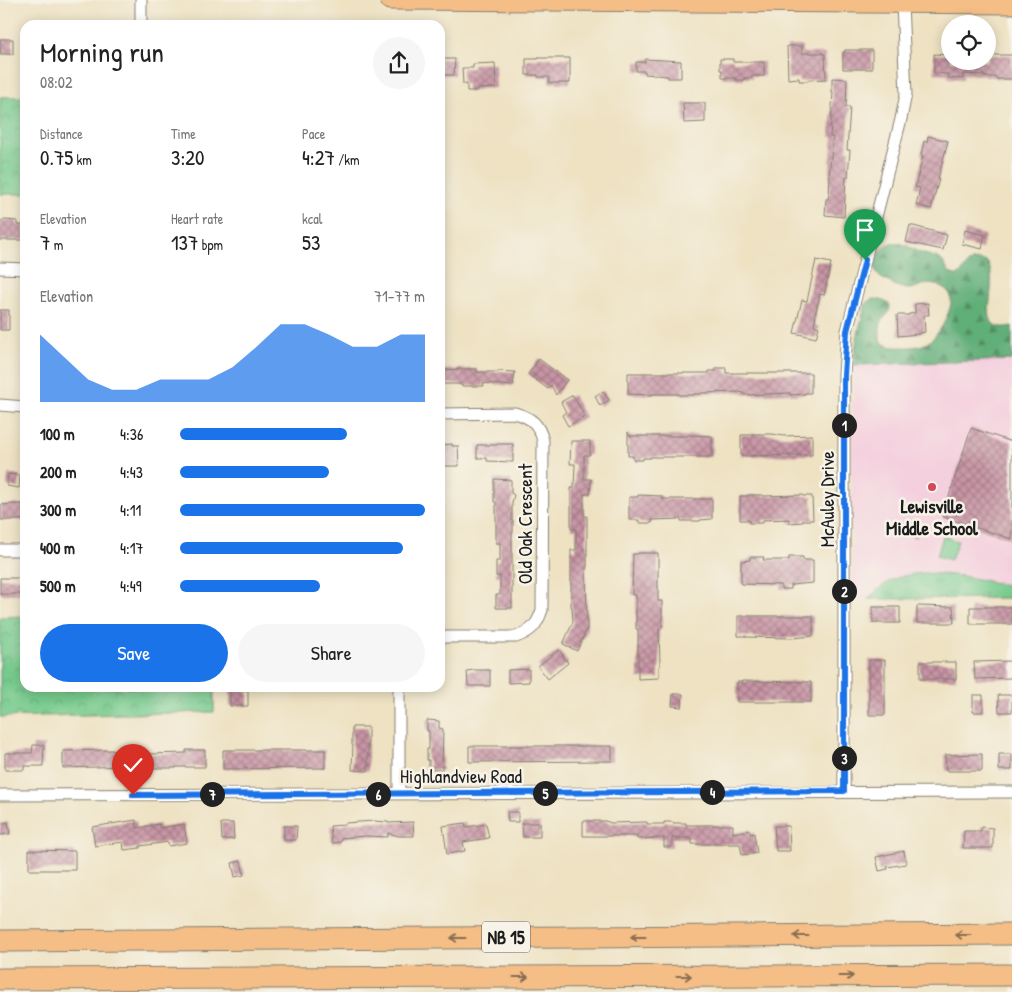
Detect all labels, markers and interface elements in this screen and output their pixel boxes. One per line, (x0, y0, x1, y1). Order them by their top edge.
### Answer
map controls (941, 15, 996, 70)
button: locate (941, 15, 996, 70)
text: Morning run (40, 33, 164, 71)
button: share (373, 37, 425, 89)
text: 08:02 (40, 71, 72, 93)
text: Distance (40, 124, 83, 143)
text: Time (171, 124, 196, 143)
text: Pace (302, 124, 325, 143)
text: 0.75 (40, 143, 73, 172)
text: 3:20 (171, 143, 205, 172)
text: 4:27 (302, 143, 335, 172)
text: km (73, 150, 92, 169)
text: /km (335, 150, 359, 169)
text: Elevation (40, 209, 87, 228)
text: Heart rate (171, 209, 223, 228)
text: kcal (302, 209, 322, 228)
pin (844, 209, 886, 260)
icon: arrive (851, 216, 879, 244)
text: 7 (40, 228, 50, 257)
text: 137 (171, 228, 198, 257)
text: 53 (302, 228, 320, 257)
text: m (50, 235, 63, 254)
text: bpm (198, 235, 223, 254)
text: Elevation (40, 285, 93, 307)
text: 71–77 m (374, 285, 425, 307)
pin: 1 (832, 412, 856, 438)
text: 1 (842, 416, 847, 435)
text: 100 m (40, 423, 75, 445)
text: 4:36 (120, 423, 143, 445)
street label: McAuley Drive (814, 450, 840, 547)
text: 200 m (40, 461, 76, 483)
text: 4:43 (120, 461, 143, 483)
street label: Old Oak Crescent (512, 463, 538, 584)
marker: Lewisville Middle School (926, 481, 938, 493)
place label: Lewisville Middle School (886, 493, 979, 541)
text: 300 m (40, 499, 76, 521)
text: 4:11 (120, 499, 141, 521)
text: 400 m (40, 537, 75, 559)
text: 4:17 (120, 537, 143, 559)
text: 500 m (40, 575, 76, 597)
text: 4:49 (120, 575, 142, 597)
pin: 2 (832, 578, 856, 604)
text: 2 (841, 582, 848, 601)
button: Save (40, 624, 228, 682)
button: Share (238, 624, 425, 682)
pin (112, 744, 154, 795)
pin: 3 (832, 746, 856, 770)
text: 3 (841, 749, 848, 768)
icon: check (119, 751, 147, 779)
street label: Highlandview Road (400, 763, 522, 789)
pin: 5 (532, 780, 558, 806)
pin: 4 (700, 780, 724, 804)
pin: 7 (200, 782, 224, 806)
pin: 6 (366, 782, 390, 806)
text: 4 (710, 783, 715, 802)
text: 5 (543, 784, 548, 803)
text: 7 (209, 785, 216, 804)
text: 6 (376, 785, 381, 804)
road number: NB 15 (482, 922, 530, 952)
one-way arrow (956, 930, 972, 939)
one-way arrow (793, 931, 810, 941)
one-way arrow (631, 932, 647, 942)
one-way arrow (451, 933, 467, 943)
one-way arrow (675, 971, 691, 981)
one-way arrow (838, 971, 854, 980)
one-way arrow (512, 972, 529, 982)

